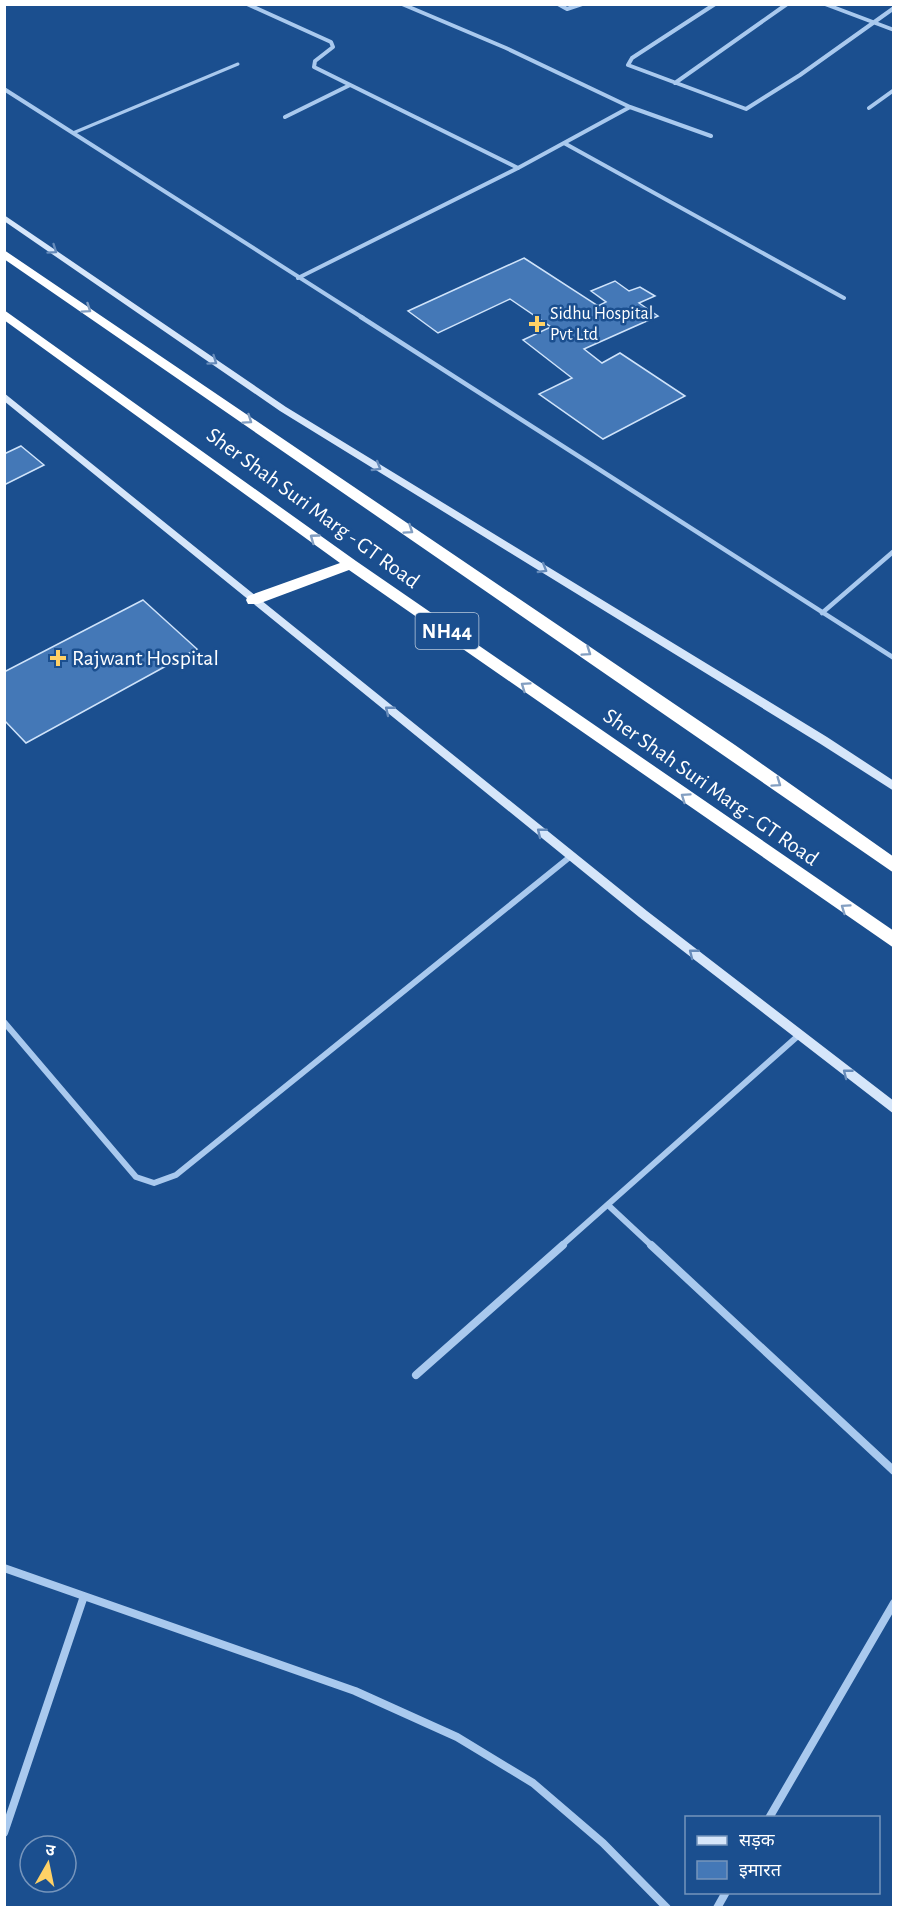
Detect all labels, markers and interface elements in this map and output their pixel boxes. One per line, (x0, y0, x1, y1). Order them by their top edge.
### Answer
one-way arrow (46, 243, 57, 254)
one-way arrow (81, 302, 92, 313)
place label: Sidhu Hospital Pvt Ltd (550, 305, 653, 344)
marker: Sidhu Hospital Pvt Ltd (528, 315, 546, 333)
one-way arrow (206, 354, 217, 365)
one-way arrow (242, 413, 253, 424)
street label: Sher Shah Suri Marg - GT Road (203, 424, 423, 592)
one-way arrow (371, 459, 381, 471)
one-way arrow (402, 523, 413, 534)
one-way arrow (309, 534, 320, 545)
one-way arrow (537, 561, 547, 573)
road number: NH44 (416, 613, 478, 649)
one-way arrow (581, 645, 592, 656)
place label: Rajwant Hospital (72, 647, 219, 669)
marker: Rajwant Hospital (49, 649, 67, 667)
one-way arrow (521, 682, 532, 693)
street label: Sher Shah Suri Marg - GT Road (599, 704, 823, 870)
one-way arrow (385, 706, 396, 717)
one-way arrow (770, 776, 781, 787)
one-way arrow (681, 793, 692, 804)
one-way arrow (537, 828, 548, 839)
one-way arrow (841, 904, 852, 915)
one-way arrow (689, 950, 700, 961)
one-way arrow (843, 1070, 854, 1081)
legend (685, 1816, 880, 1894)
text: सड़क (739, 1832, 776, 1850)
north arrow (18, 1834, 78, 1894)
text: उ (44, 1842, 57, 1859)
text: इमारत (739, 1862, 782, 1880)

